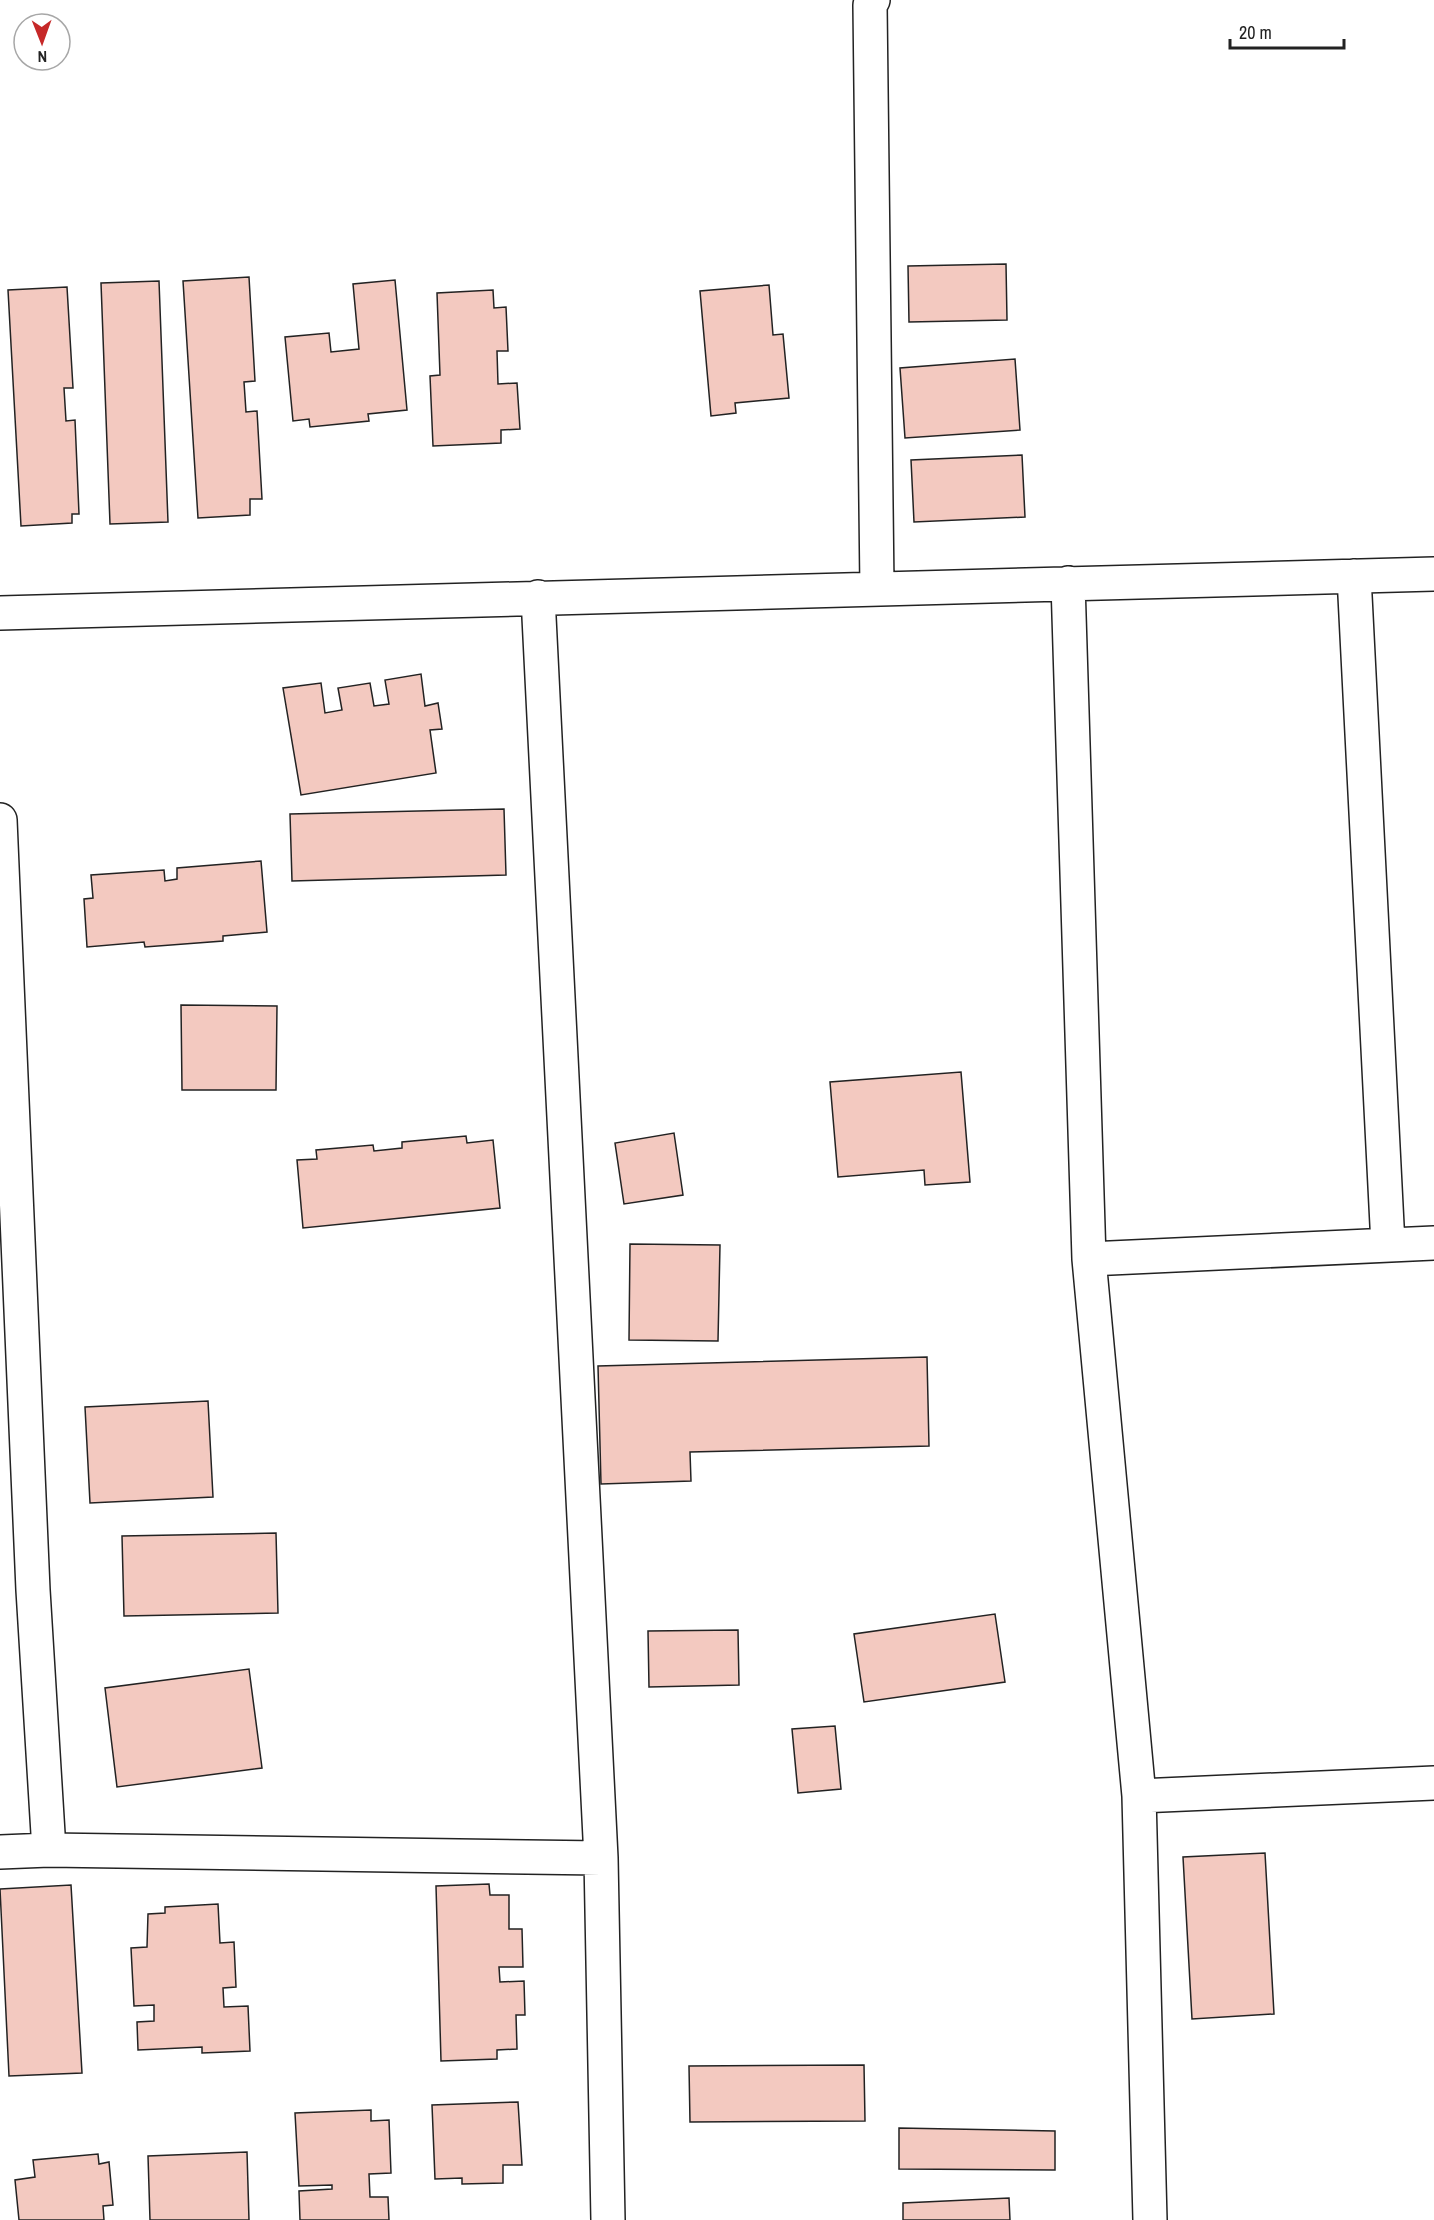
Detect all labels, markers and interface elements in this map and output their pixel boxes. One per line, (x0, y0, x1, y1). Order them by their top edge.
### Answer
north arrow (12, 12, 72, 72)
scale bar (1230, 12, 1344, 50)
text: 20 m (1239, 20, 1272, 45)
text: N (37, 46, 47, 68)

